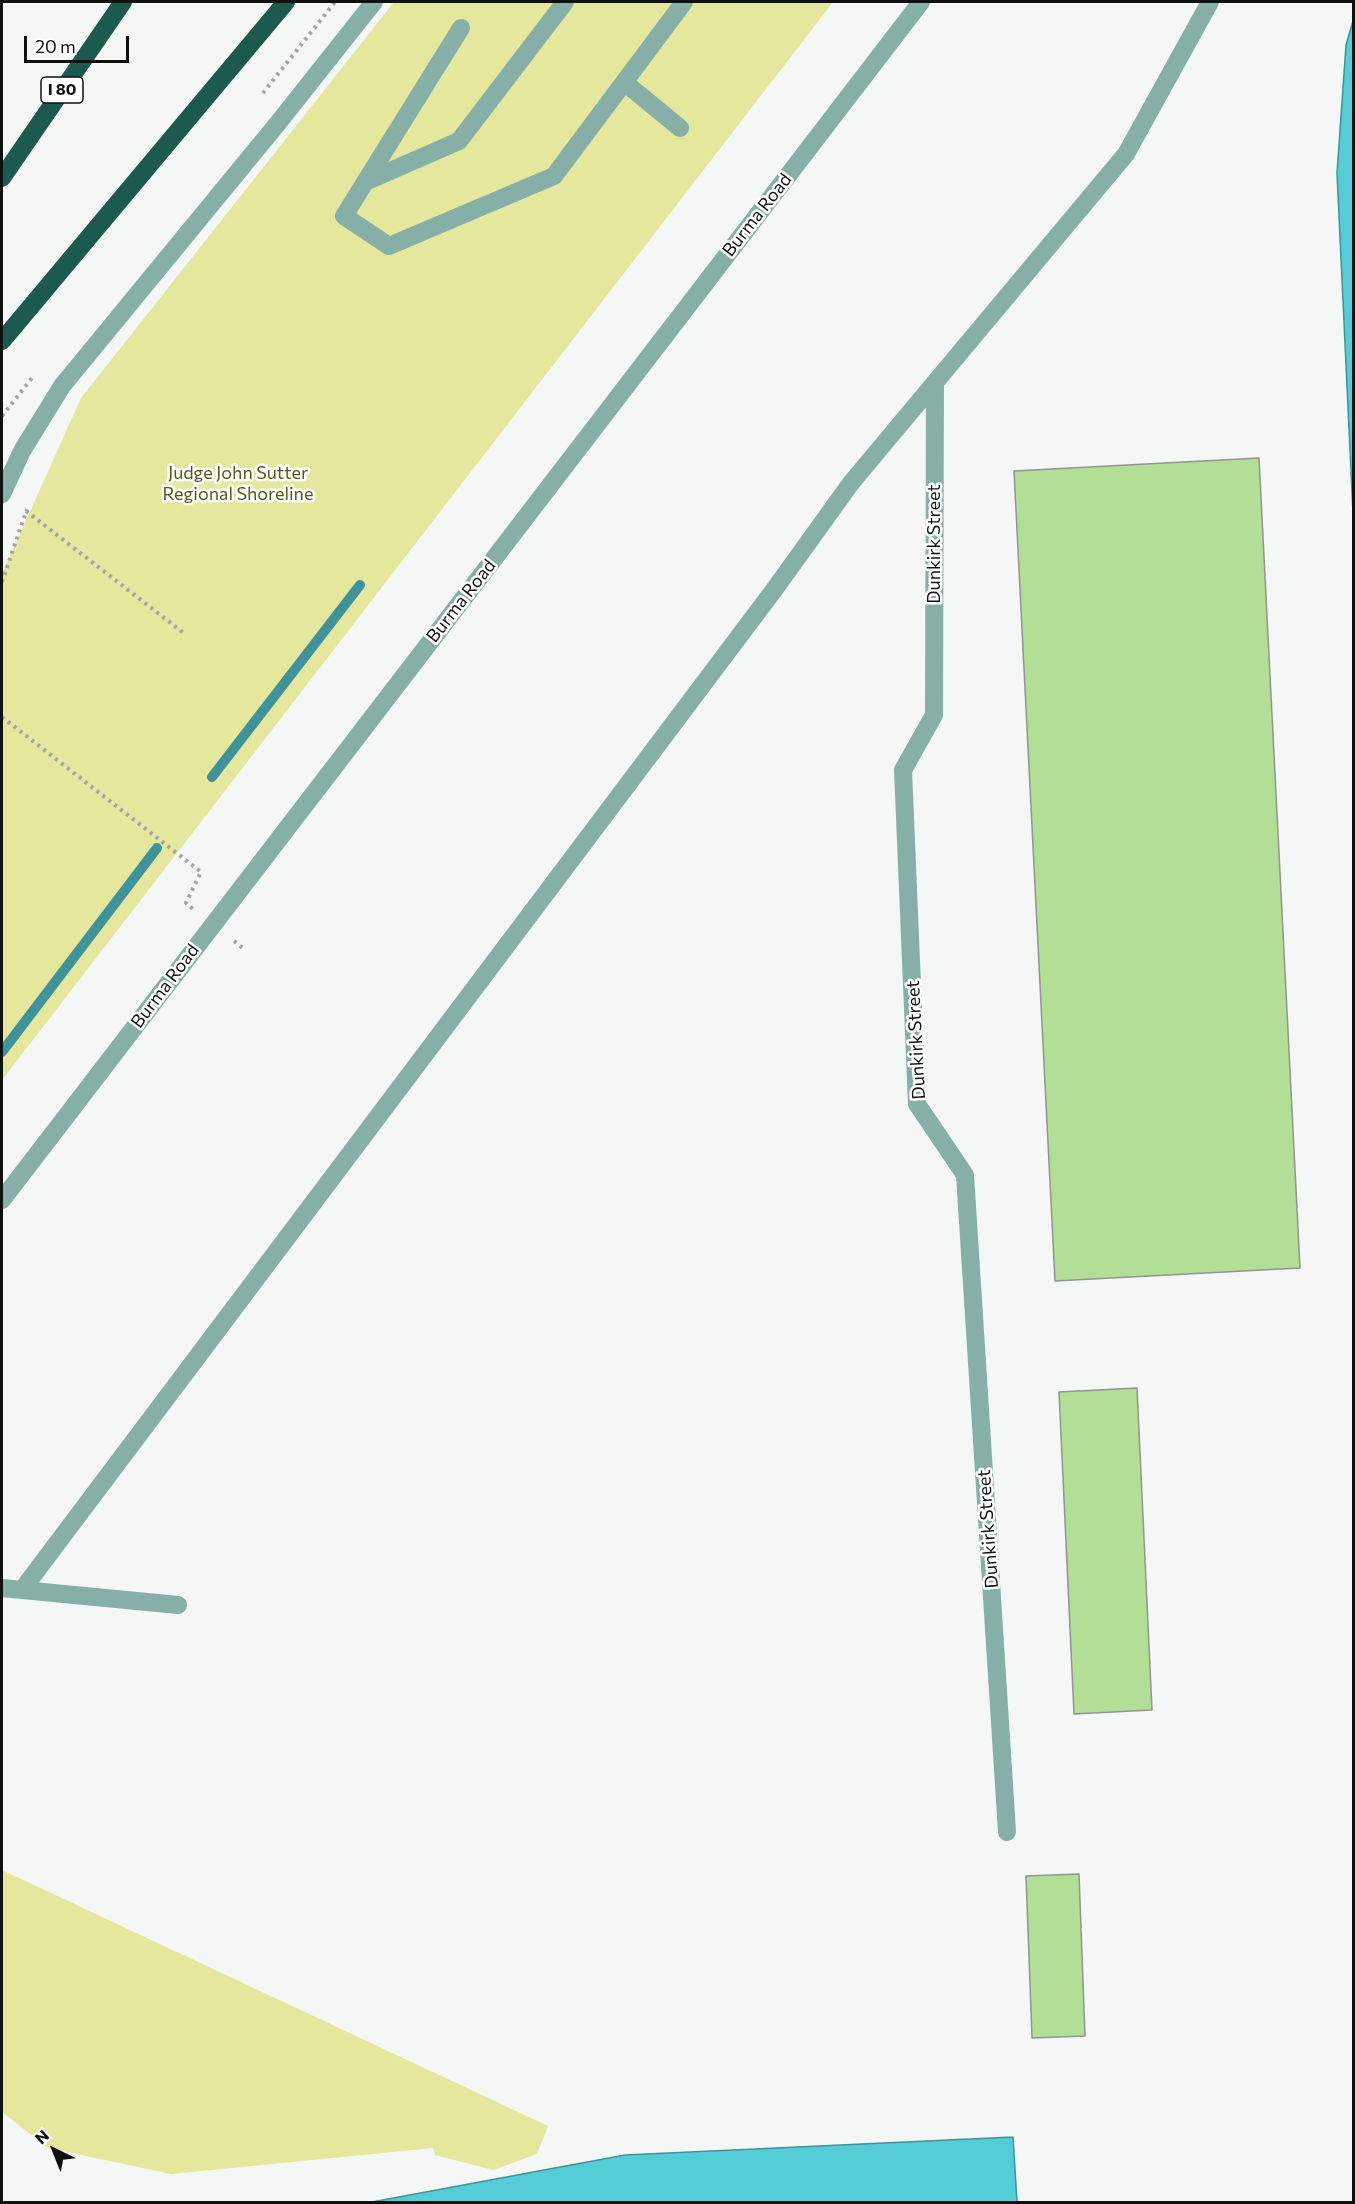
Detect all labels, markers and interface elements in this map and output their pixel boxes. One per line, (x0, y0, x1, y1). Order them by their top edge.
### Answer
scale bar (27, 24, 132, 62)
text: 20 m (35, 35, 76, 57)
road number: I 80 (41, 77, 83, 103)
street label: Burma Road (718, 169, 796, 261)
park label: Judge John Sutter Regional Shoreline (163, 462, 313, 504)
street label: Dunkirk Street (923, 484, 945, 604)
street label: Burma Road (422, 555, 500, 647)
street label: Burma Road (126, 940, 204, 1032)
street label: Dunkirk Street (902, 980, 930, 1100)
street label: Dunkirk Street (973, 1469, 1003, 1589)
north arrow (24, 2120, 84, 2180)
text: N (31, 2125, 52, 2148)

